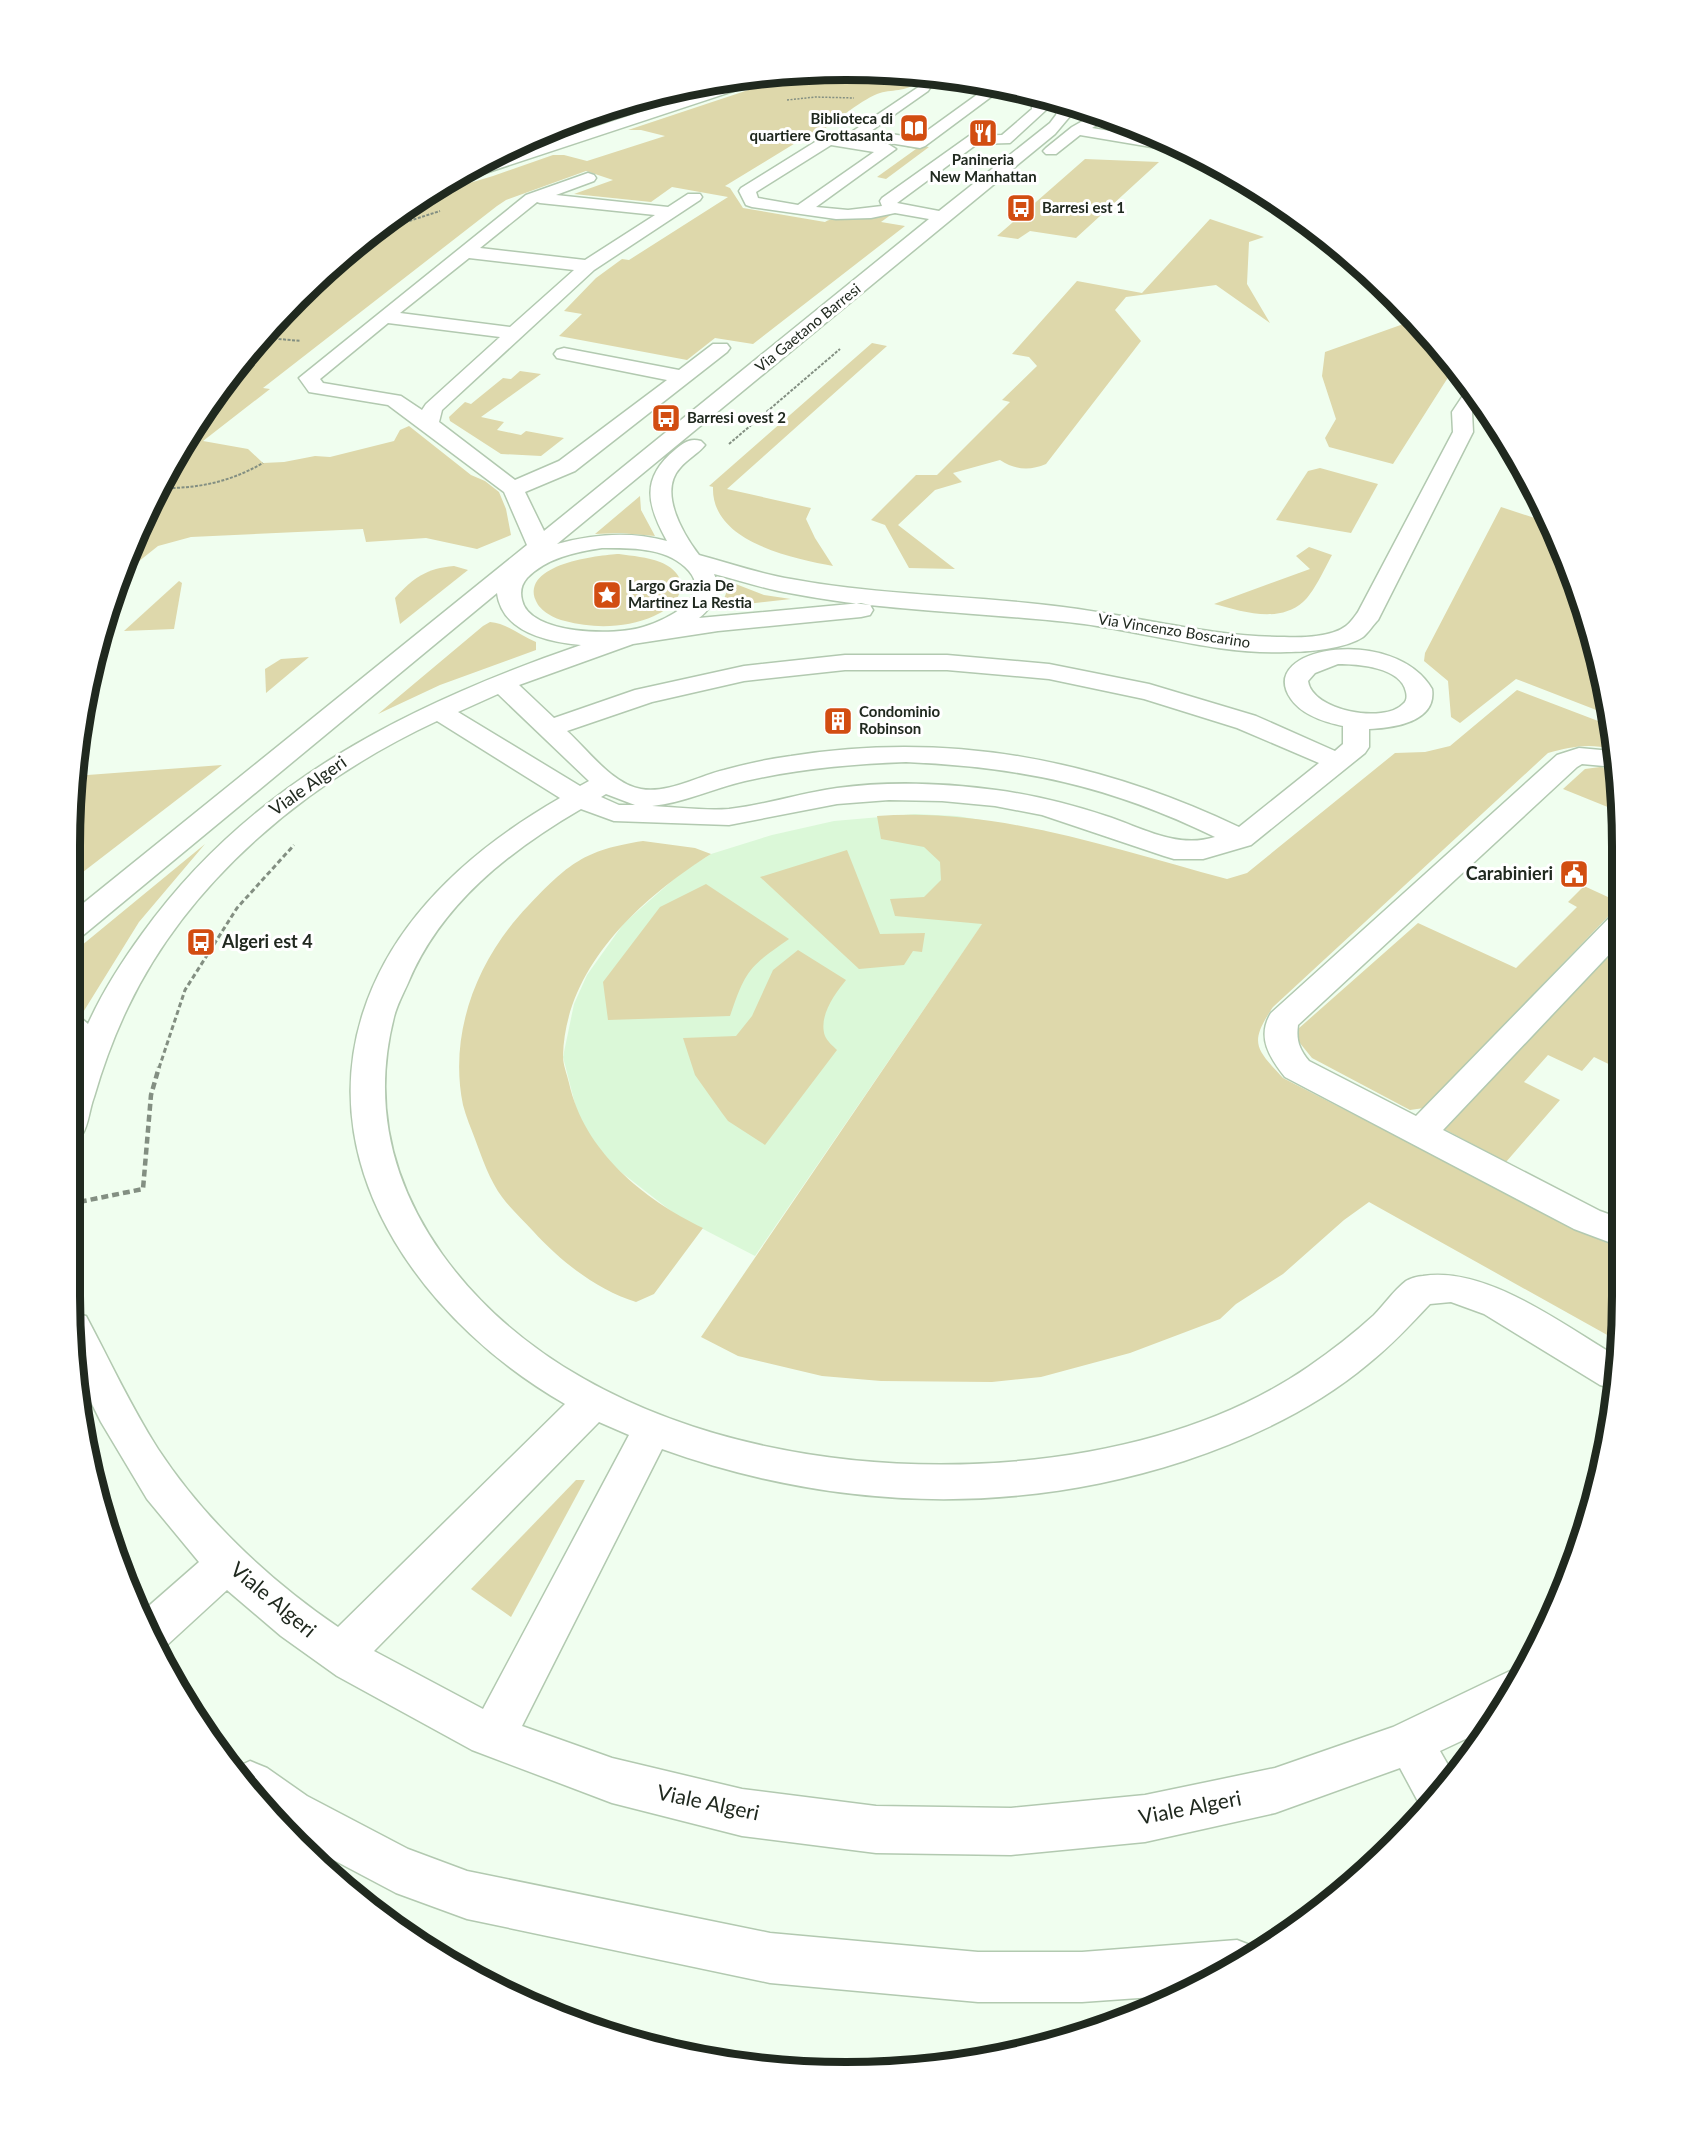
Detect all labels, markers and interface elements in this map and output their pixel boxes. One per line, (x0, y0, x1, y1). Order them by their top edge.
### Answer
place label: Biblioteca di quartiere Grottasanta (750, 109, 893, 144)
library icon: Biblioteca di quartiere Grottasanta (898, 112, 930, 144)
restaurant icon: Panineria New Manhattan (967, 117, 999, 149)
place label: Panineria New Manhattan (929, 150, 1037, 185)
bus stop icon: Barresi est 1 (1005, 192, 1037, 224)
place label: Barresi est 1 (1042, 198, 1125, 216)
street label: Via Gaetano Barresi (751, 279, 864, 375)
bus stop icon: Barresi ovest 2 (650, 402, 682, 434)
place label: Barresi ovest 2 (687, 408, 786, 426)
place label: Largo Grazia De Martinez La Restia (628, 576, 752, 611)
place icon: Largo Grazia De Martinez La Restia (591, 579, 623, 611)
street label: Via Vincenzo Boscarino (1097, 609, 1252, 651)
place label: Condominio Robinson (859, 702, 941, 737)
building icon: Condominio Robinson (822, 705, 854, 737)
street label: Viale Algeri (265, 751, 350, 820)
public building icon: Carabinieri (1558, 858, 1590, 890)
place label: Carabinieri (1466, 862, 1553, 884)
bus stop icon: Algeri est 4 (185, 926, 217, 958)
place label: Algeri est 4 (221, 930, 313, 952)
street label: Viale Algeri (226, 1556, 322, 1642)
street label: Viale Algeri (655, 1778, 762, 1825)
street label: Viale Algeri (1136, 1784, 1243, 1829)

